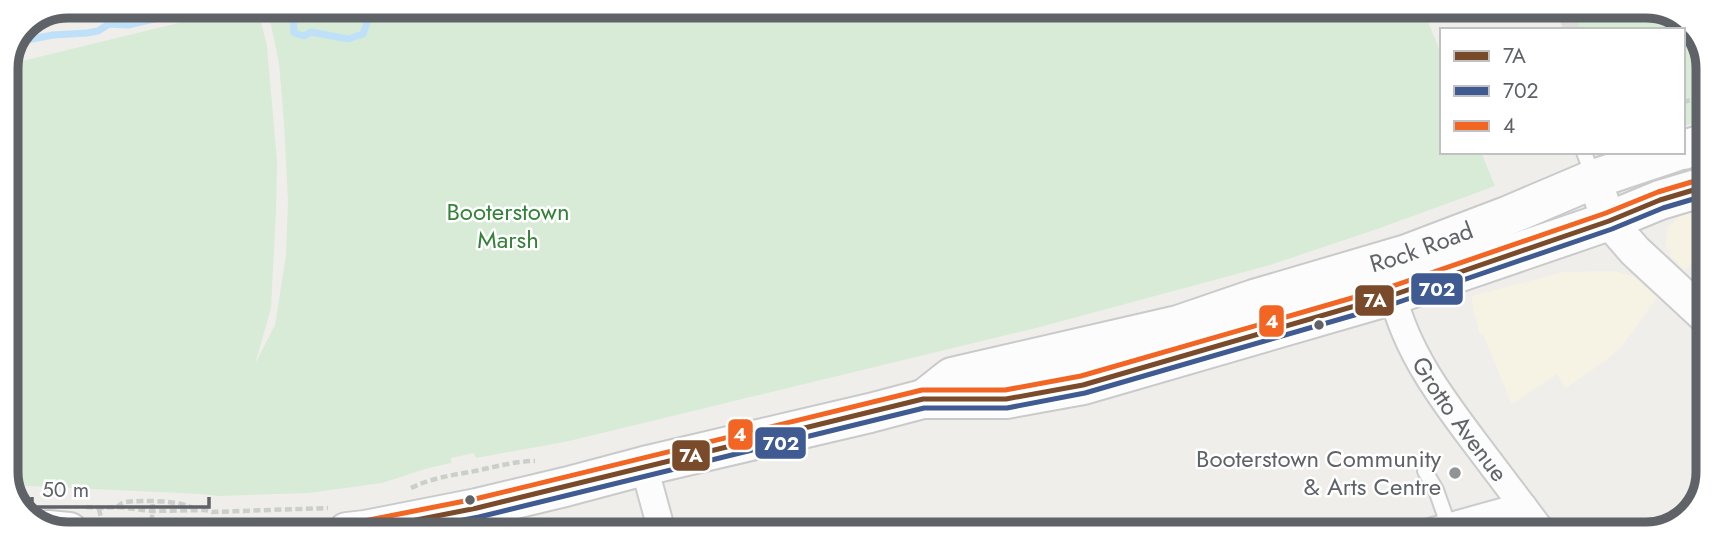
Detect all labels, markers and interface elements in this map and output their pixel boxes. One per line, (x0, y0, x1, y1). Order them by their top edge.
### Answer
legend (1440, 28, 1685, 154)
text: 7A (1503, 41, 1526, 71)
text: 702 (1503, 76, 1539, 106)
text: 4 (1503, 111, 1515, 141)
park label: Booterstown Marsh (446, 194, 570, 257)
street label: Rock Road (1365, 212, 1478, 281)
line badge: 702 (1410, 272, 1464, 306)
text: 702 (1419, 276, 1455, 303)
line badge: 7A (1354, 284, 1395, 317)
text: 7A (1363, 287, 1387, 314)
line badge: 4 (1258, 304, 1285, 338)
text: 4 (1265, 308, 1279, 335)
unlabelled marker (1312, 318, 1326, 332)
street label: Grotto Avenue (1403, 350, 1517, 489)
line badge: 4 (727, 418, 754, 451)
text: 4 (733, 421, 747, 448)
line badge: 702 (754, 426, 807, 460)
text: 702 (763, 430, 799, 457)
line badge: 7A (671, 439, 711, 472)
place label: Booterstown Community & Arts Centre (1196, 441, 1441, 504)
text: 7A (679, 442, 703, 469)
marker: Booterstown Community & Arts Centre (1447, 465, 1463, 481)
scale bar (32, 466, 208, 510)
text: 50 m (42, 475, 89, 505)
unlabelled marker (463, 493, 477, 507)

